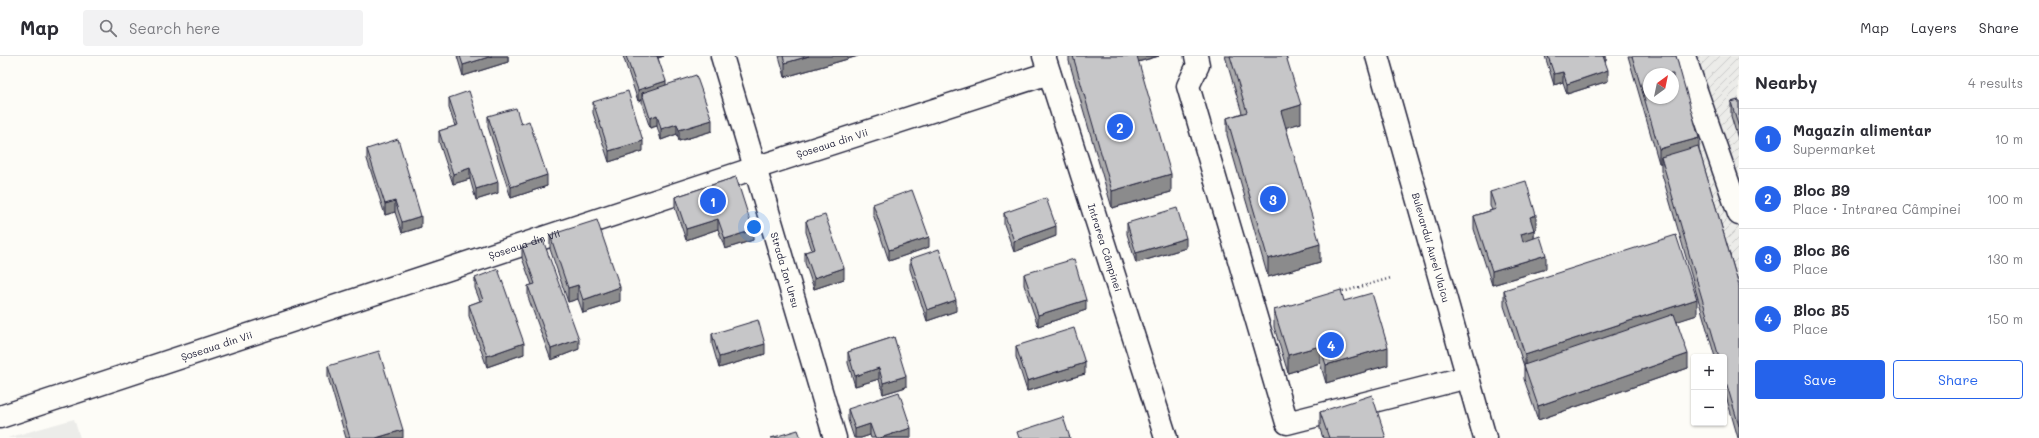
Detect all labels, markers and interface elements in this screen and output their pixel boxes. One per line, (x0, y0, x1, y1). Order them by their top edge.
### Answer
search box (83, 10, 363, 46)
text: Map (20, 15, 59, 40)
icon: search (97, 17, 119, 39)
text: Search here (129, 18, 220, 38)
text: Map (1860, 18, 1889, 37)
text: Layers (1911, 18, 1957, 37)
text: Share (1979, 18, 2019, 37)
north arrow (1643, 68, 1679, 104)
text: Nearby (1755, 71, 1817, 93)
text: 4 results (1968, 74, 2023, 91)
pin: 2 (1107, 112, 1133, 142)
text: Magazin alimentar (1793, 120, 1932, 140)
street label: Șoseaua din Vii (794, 125, 870, 161)
text: 1 (1765, 130, 1771, 147)
text: 10 m (1995, 130, 2023, 147)
text: Supermarket (1793, 140, 1876, 157)
text: Bloc B9 (1793, 180, 1850, 200)
pin: 3 (1260, 184, 1286, 214)
pin: 1 (700, 186, 726, 216)
text: 2 (1764, 190, 1772, 207)
text: 100 m (1987, 190, 2023, 207)
street label: Bulevardul Aurel Vlaicu (1409, 191, 1453, 304)
text: Place · Intrarea Câmpinei (1793, 200, 1961, 217)
street label: Intrarea Câmpinei (1085, 202, 1126, 293)
your location (744, 217, 764, 237)
street label: Șoseaua din Vii (487, 226, 562, 262)
street label: Strada Ion Ursu (767, 230, 803, 309)
text: Bloc B6 (1793, 240, 1850, 260)
text: 3 (1764, 250, 1772, 267)
text: 130 m (1987, 250, 2023, 267)
text: Place (1793, 260, 1828, 277)
text: Bloc B5 (1793, 300, 1850, 320)
text: 4 (1764, 310, 1772, 327)
text: 150 m (1987, 310, 2023, 327)
text: Place (1793, 320, 1828, 337)
street label: Șoseaua din Vii (179, 327, 254, 364)
pin: 4 (1318, 330, 1344, 360)
map controls (1691, 354, 1727, 426)
button: + (1691, 354, 1727, 390)
button: Save (1755, 360, 1885, 399)
button: Share (1893, 360, 2023, 399)
button: − (1691, 390, 1727, 426)

